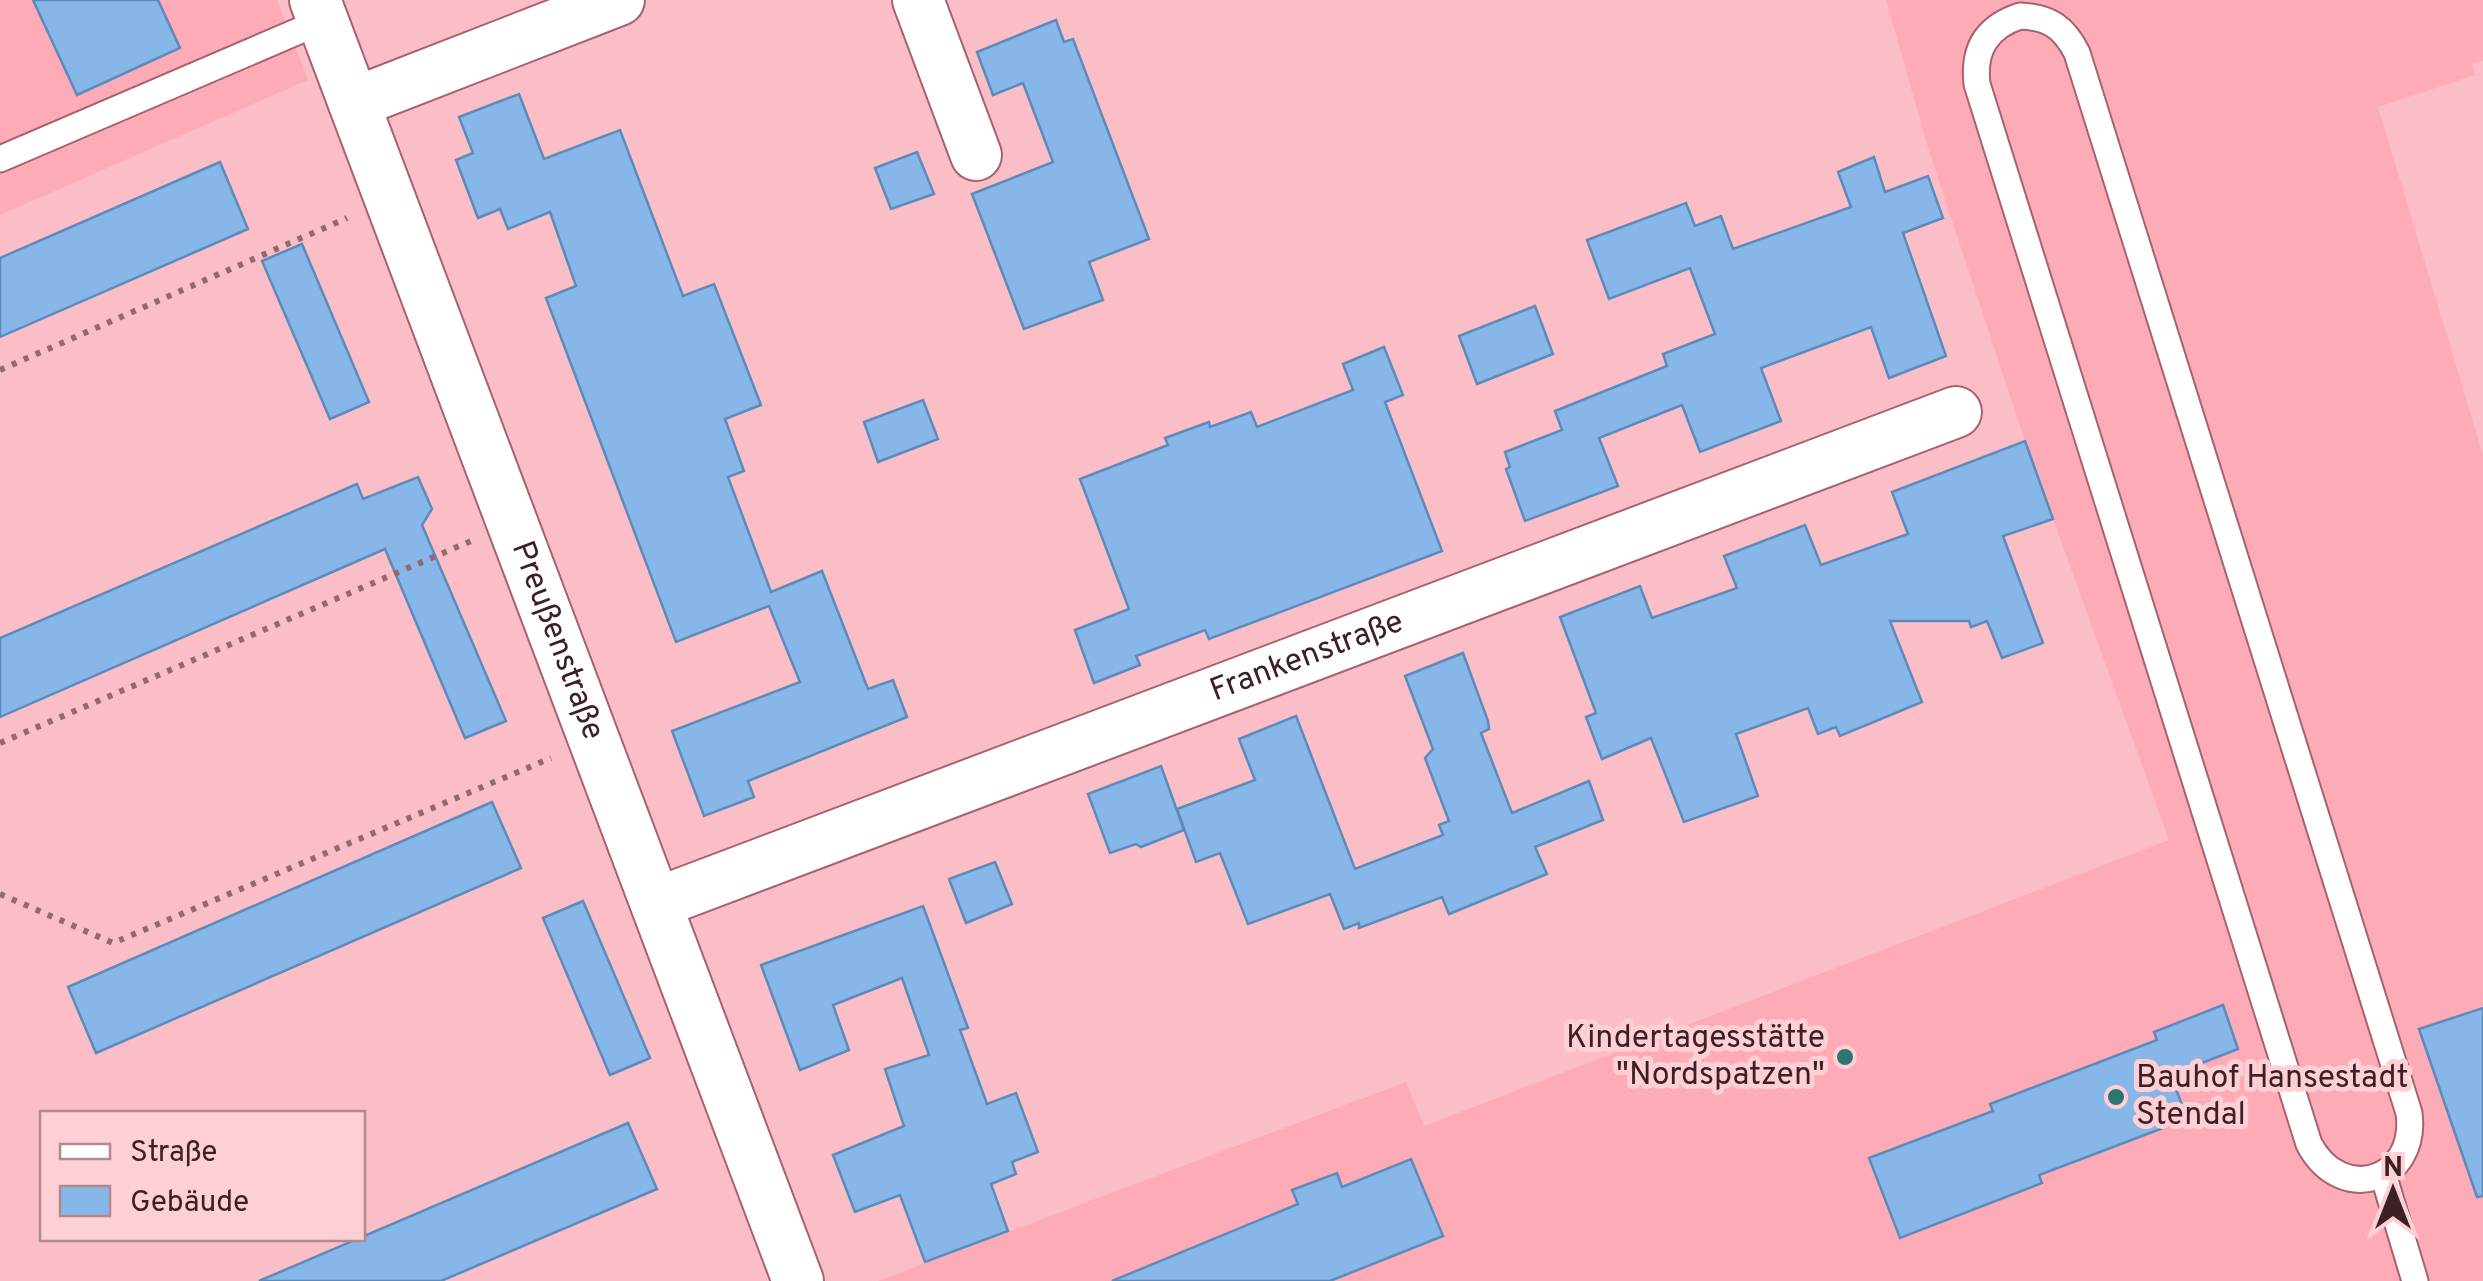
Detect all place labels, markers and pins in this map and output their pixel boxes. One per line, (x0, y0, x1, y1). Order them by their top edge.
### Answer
place label: Kindertagesstätte "Nordspatzen" (1566, 1019, 1825, 1096)
marker: Kindertagesstätte "Nordspatzen" (1834, 1046, 1856, 1068)
place label: Bauhof Hansestadt Stendal (2136, 1059, 2409, 1136)
marker: Bauhof Hansestadt Stendal (2105, 1086, 2127, 1108)

